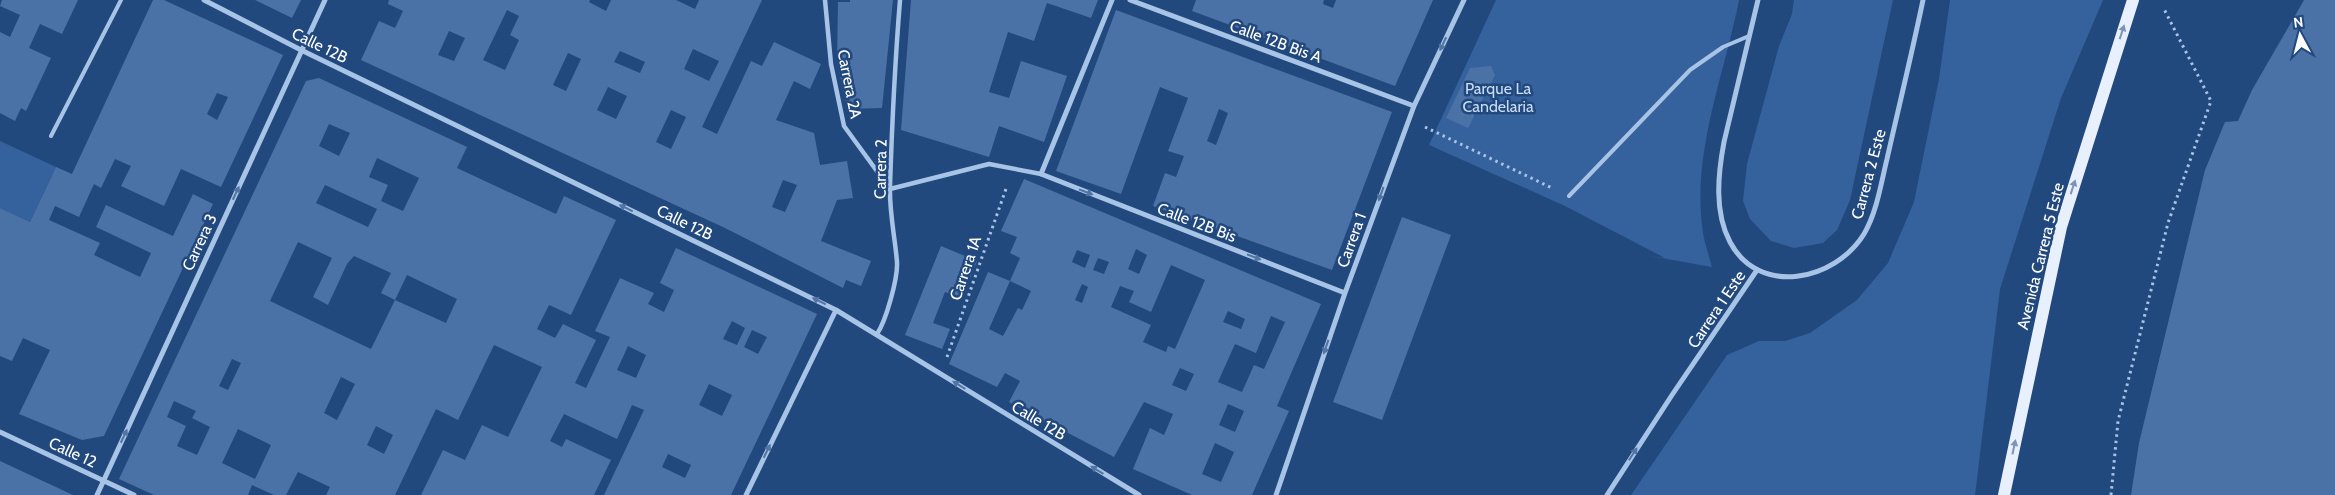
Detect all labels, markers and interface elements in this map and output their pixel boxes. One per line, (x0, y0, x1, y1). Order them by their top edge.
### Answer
north arrow (2275, 10, 2325, 60)
text: N (2292, 13, 2304, 32)
street label: Calle 12B Bis A (1227, 16, 1325, 67)
street label: Calle 12B (289, 24, 351, 67)
one-way arrow (2119, 24, 2127, 39)
one-way arrow (1439, 37, 1447, 51)
street label: Carrera 2A (833, 48, 866, 120)
park label: Parque La Candelaria (1462, 79, 1534, 116)
street label: Carrera 2 Este (1847, 127, 1890, 221)
street label: Carrera 2 (870, 139, 891, 199)
one-way arrow (2070, 179, 2078, 194)
street label: Avenida Carrera 5 Este (2013, 181, 2068, 332)
one-way arrow (232, 186, 240, 200)
one-way arrow (1377, 187, 1385, 202)
one-way arrow (1079, 188, 1094, 196)
street label: Calle 12B Bis (1155, 199, 1239, 246)
street label: Calle 12B (654, 201, 716, 244)
one-way arrow (619, 203, 633, 211)
street label: Carrera 1 (1333, 210, 1370, 270)
street label: Carrera 3 (178, 211, 221, 274)
street label: Carrera 1A (946, 233, 985, 303)
one-way arrow (1247, 254, 1261, 262)
street label: Carrera 1 Este (1683, 267, 1749, 352)
one-way arrow (812, 297, 827, 306)
one-way arrow (1322, 340, 1330, 355)
one-way arrow (952, 380, 965, 390)
street label: Calle 12B (1008, 397, 1070, 444)
one-way arrow (121, 429, 129, 443)
street label: Calle 12 (46, 433, 100, 472)
one-way arrow (2010, 440, 2018, 455)
one-way arrow (764, 444, 772, 458)
one-way arrow (1629, 447, 1638, 461)
one-way arrow (1091, 466, 1104, 475)

